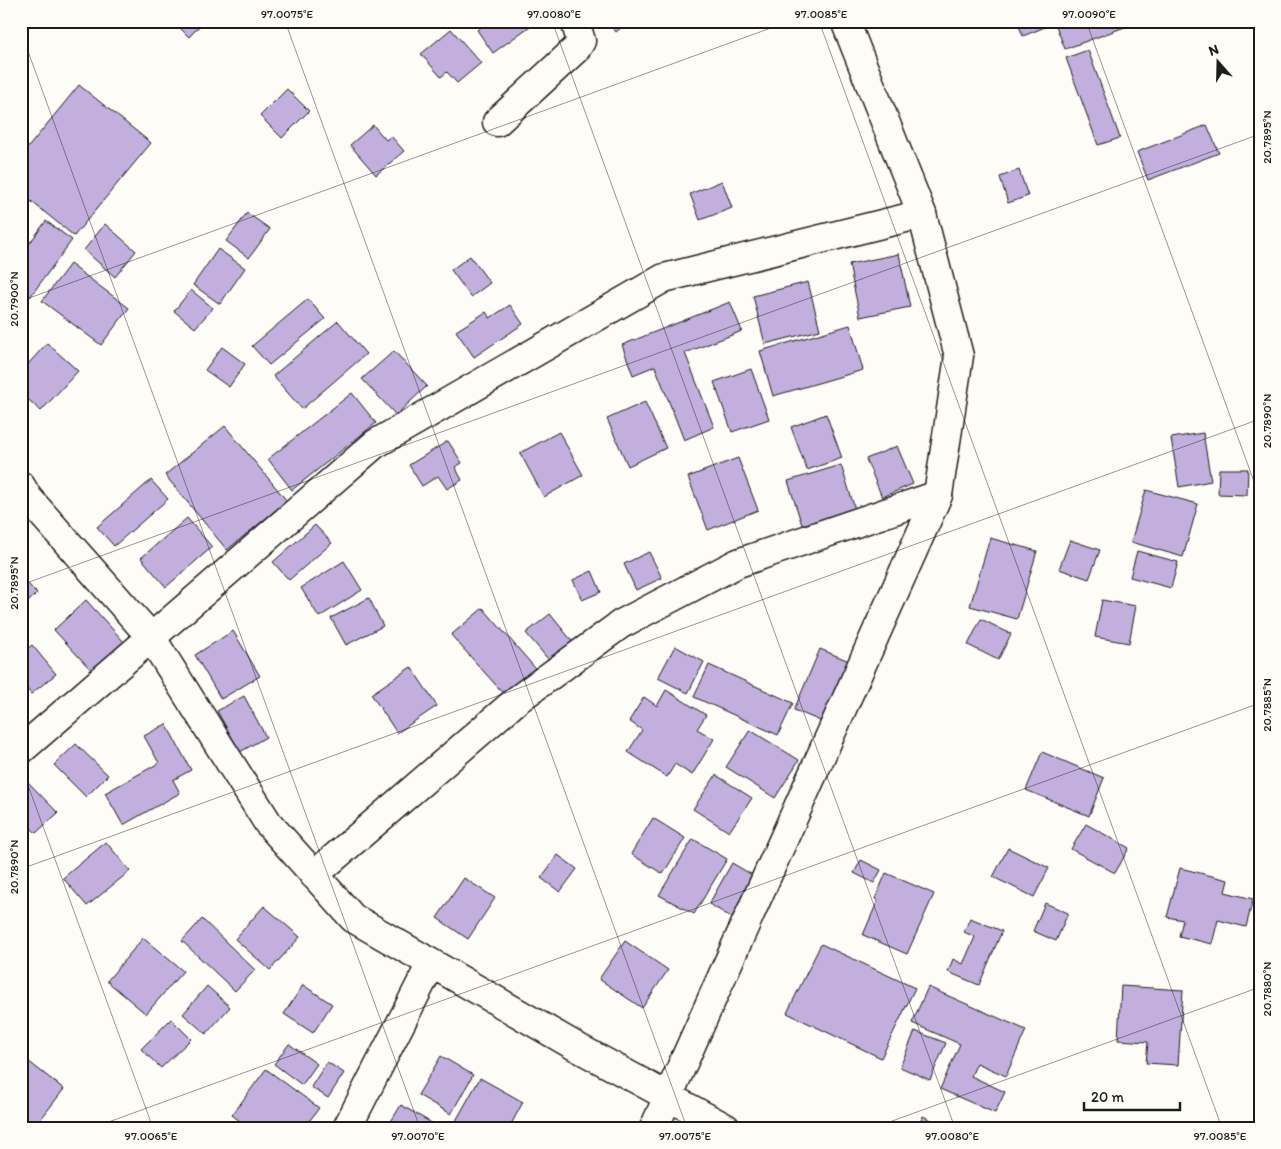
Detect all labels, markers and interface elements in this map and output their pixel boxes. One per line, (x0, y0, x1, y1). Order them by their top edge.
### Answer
text: 97.0075°E (261, 7, 314, 21)
text: 97.0080°E (527, 7, 581, 21)
text: 97.0085°E (794, 7, 848, 21)
text: 97.0090°E (1062, 7, 1116, 21)
north arrow (1194, 38, 1244, 88)
text: N (1206, 41, 1221, 60)
text: 20.7895°N (1260, 110, 1274, 164)
text: 20.7900°N (7, 271, 21, 327)
text: 20.7890°N (1260, 394, 1274, 448)
text: 20.7895°N (7, 556, 21, 610)
text: 20.7885°N (1260, 678, 1274, 732)
text: 20.7890°N (7, 840, 21, 894)
text: 20.7880°N (1260, 962, 1274, 1016)
scale bar (1084, 1079, 1180, 1111)
text: 20 m (1091, 1088, 1125, 1106)
text: 97.0065°E (125, 1129, 178, 1143)
text: 97.0070°E (391, 1129, 445, 1143)
text: 97.0075°E (659, 1129, 712, 1143)
text: 97.0080°E (925, 1129, 979, 1143)
text: 97.0085°E (1193, 1129, 1247, 1143)

